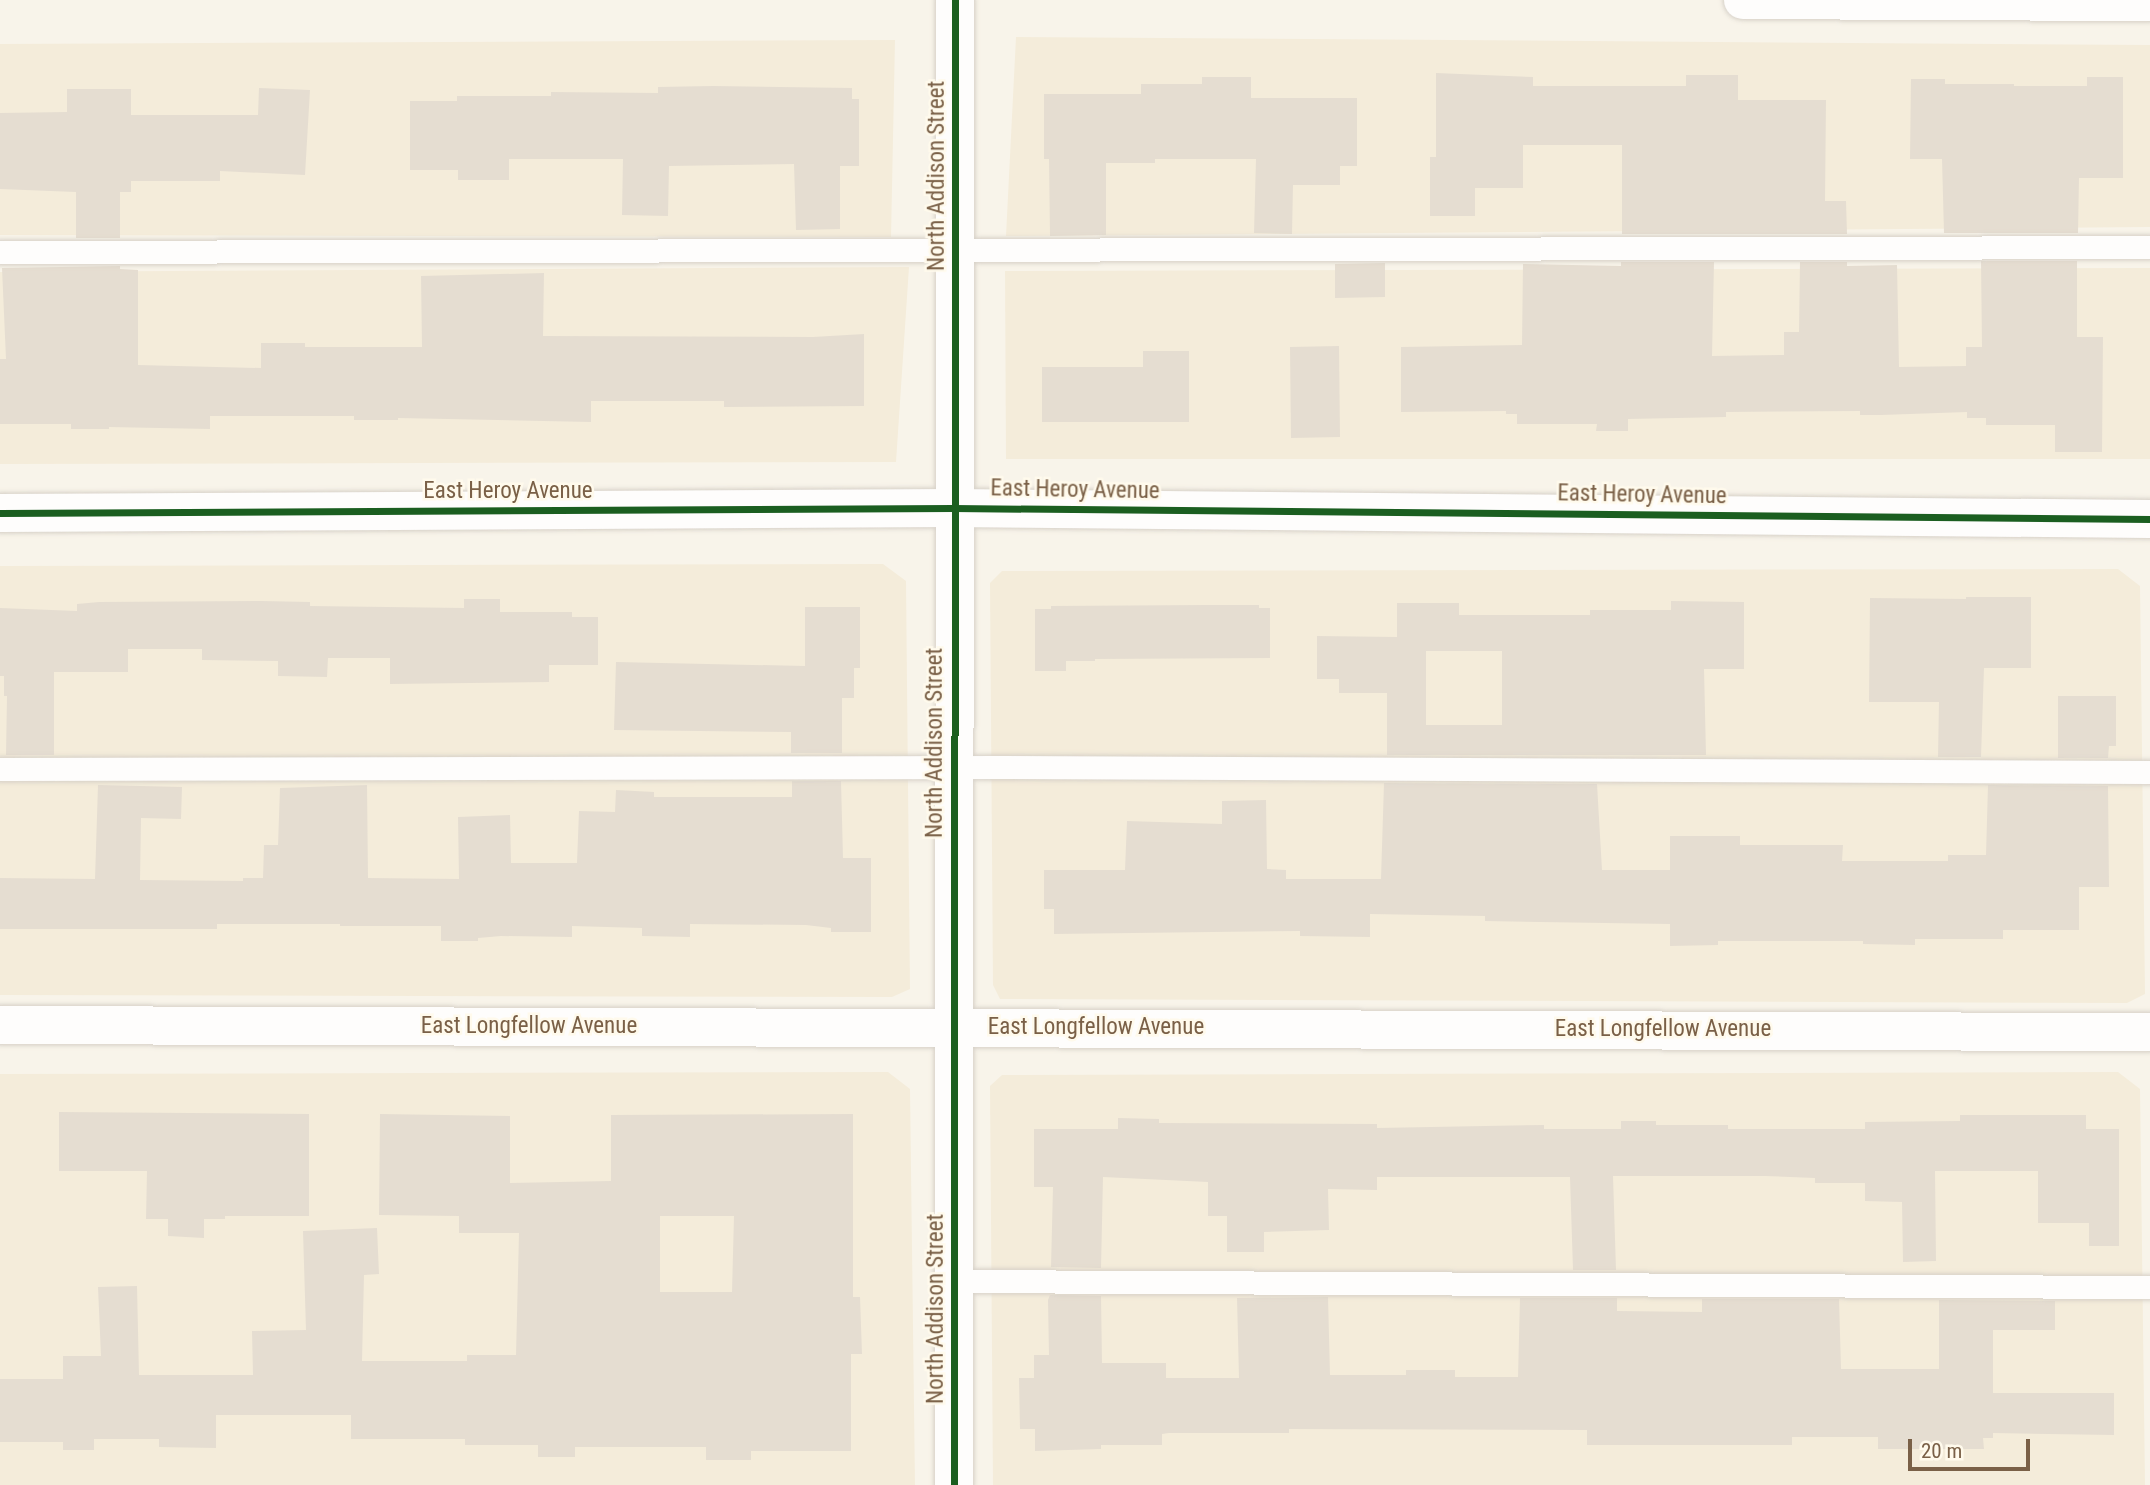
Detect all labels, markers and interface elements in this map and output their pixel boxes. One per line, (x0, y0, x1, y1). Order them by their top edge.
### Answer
street label: North Addison Street (923, 81, 951, 271)
street label: East Heroy Avenue (990, 475, 1160, 505)
street label: East Heroy Avenue (423, 477, 593, 505)
street label: East Heroy Avenue (1557, 480, 1727, 510)
street label: North Addison Street (921, 648, 949, 838)
street label: East Longfellow Avenue (421, 1012, 637, 1040)
street label: East Longfellow Avenue (988, 1013, 1204, 1041)
street label: East Longfellow Avenue (1555, 1015, 1771, 1043)
street label: North Addison Street (922, 1214, 950, 1404)
scale bar (1912, 1426, 2035, 1470)
text: 20 m (1921, 1439, 1962, 1463)

